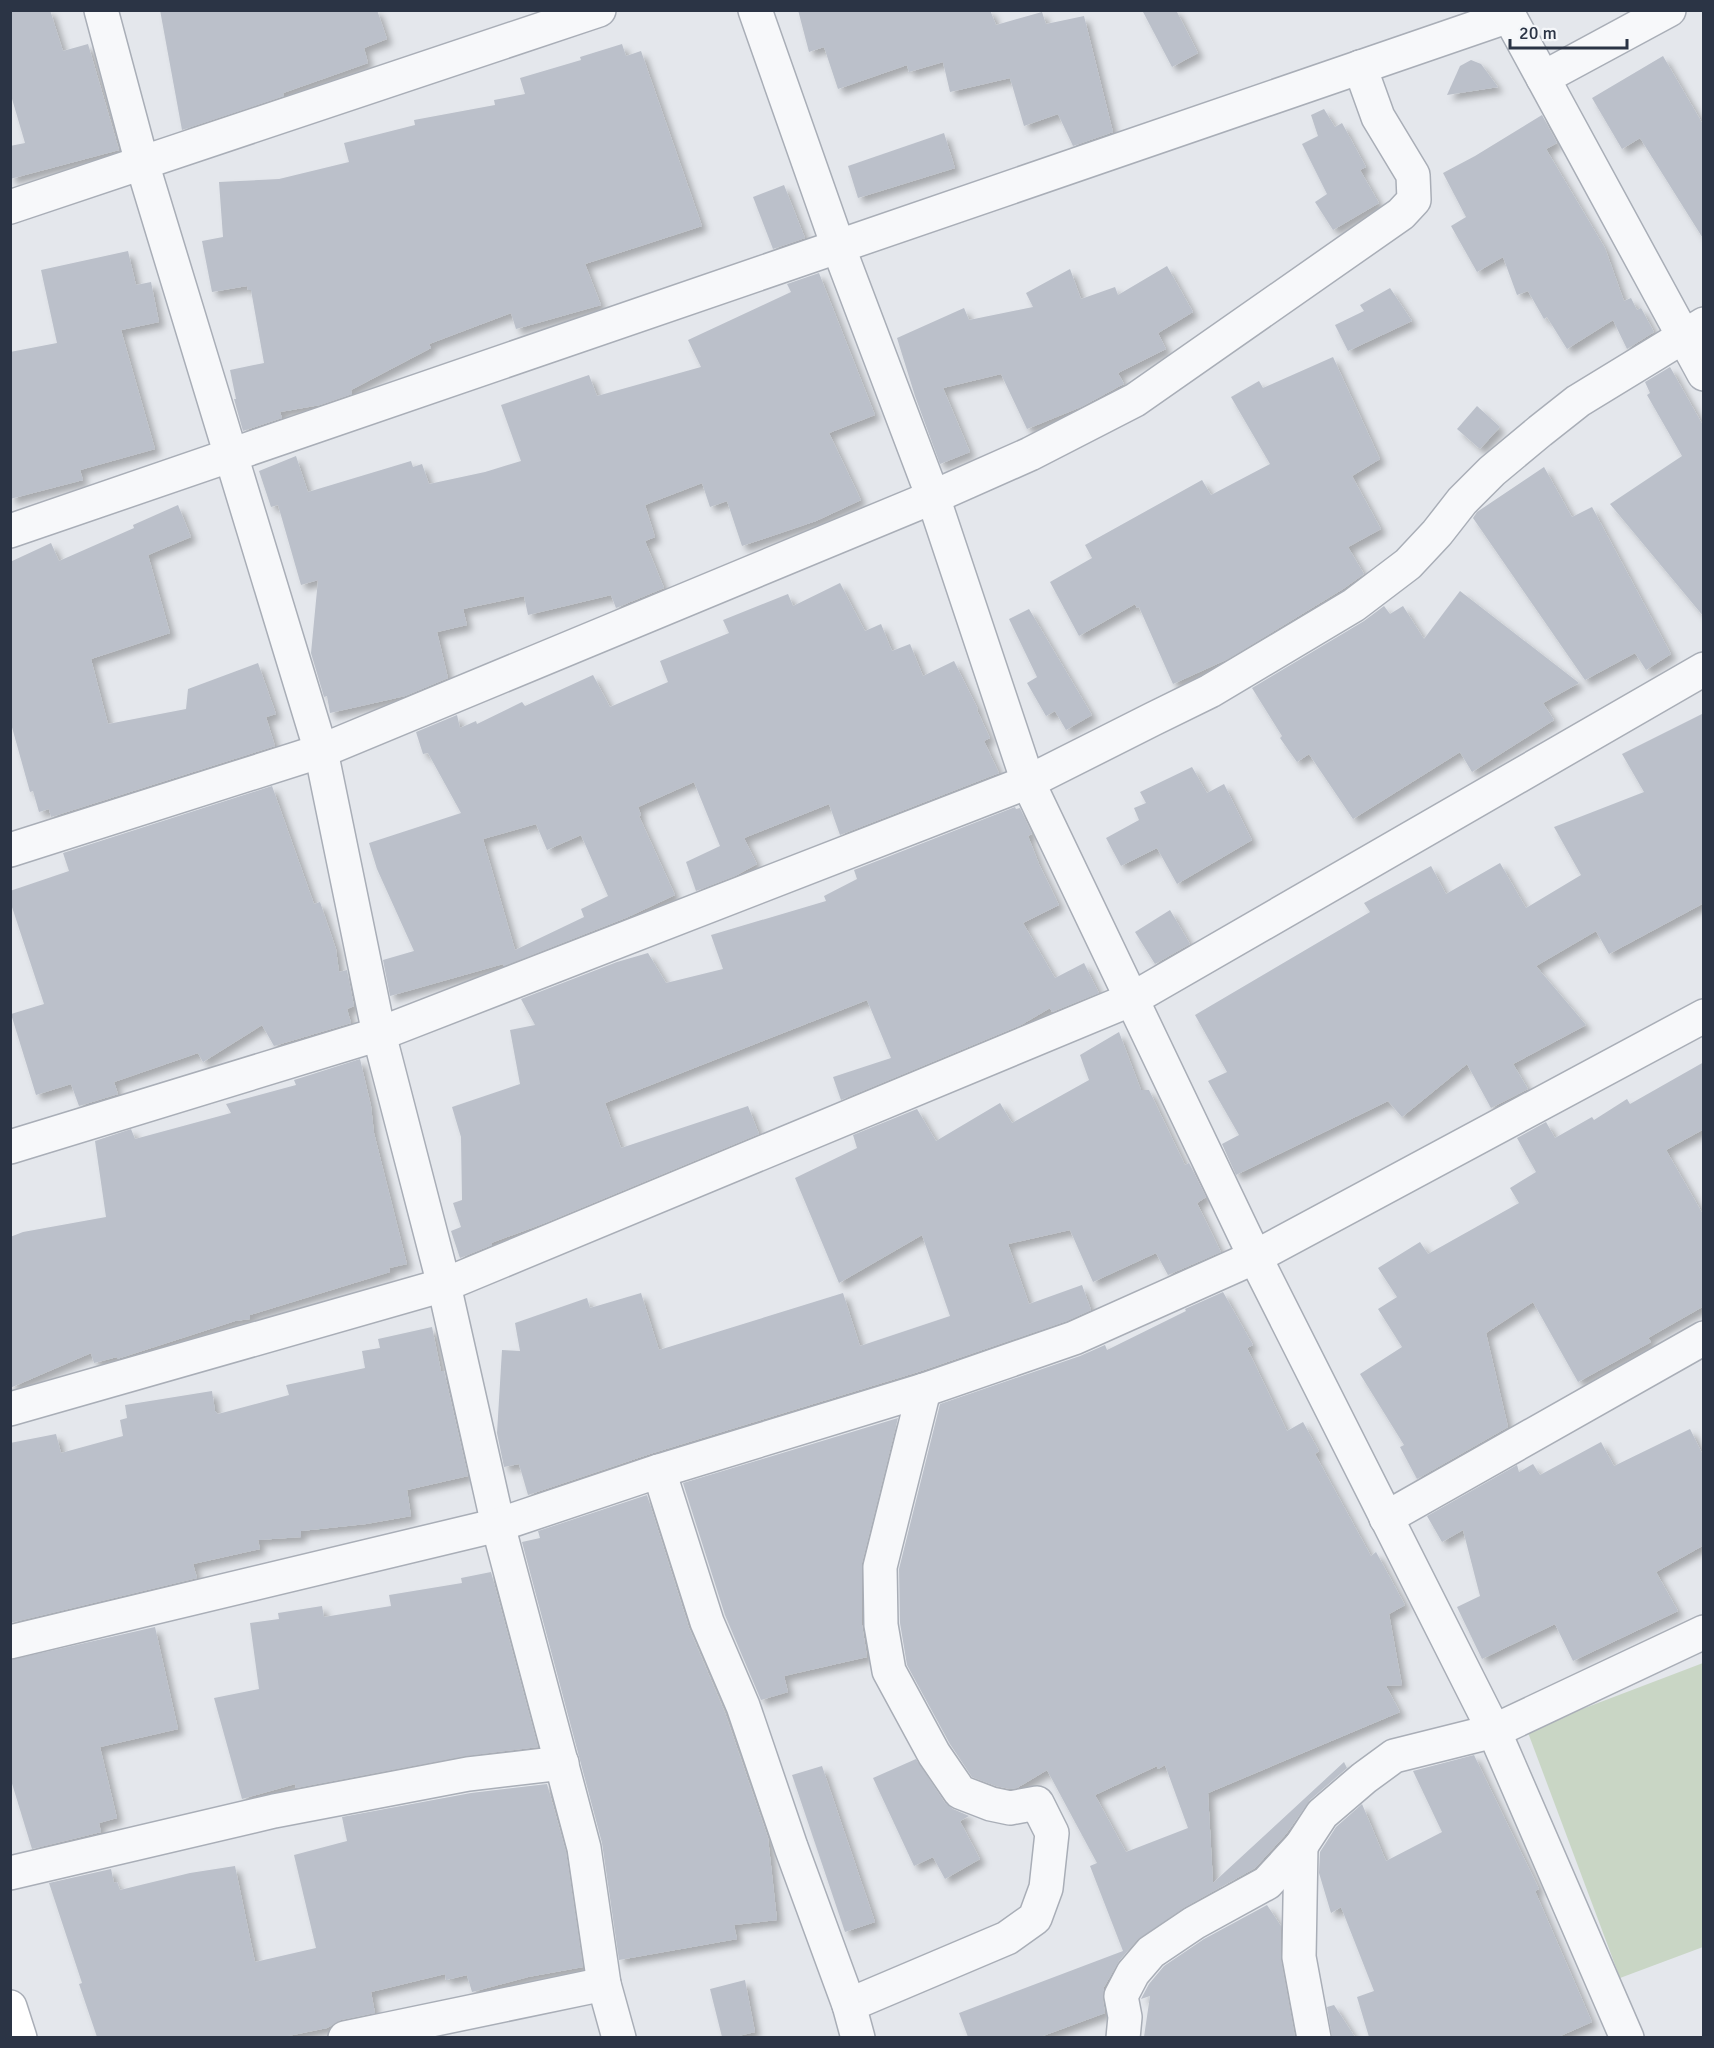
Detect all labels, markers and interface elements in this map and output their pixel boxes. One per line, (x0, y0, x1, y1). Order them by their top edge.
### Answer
scale bar (1510, 12, 1627, 50)
text: 20 m (1519, 22, 1557, 44)

